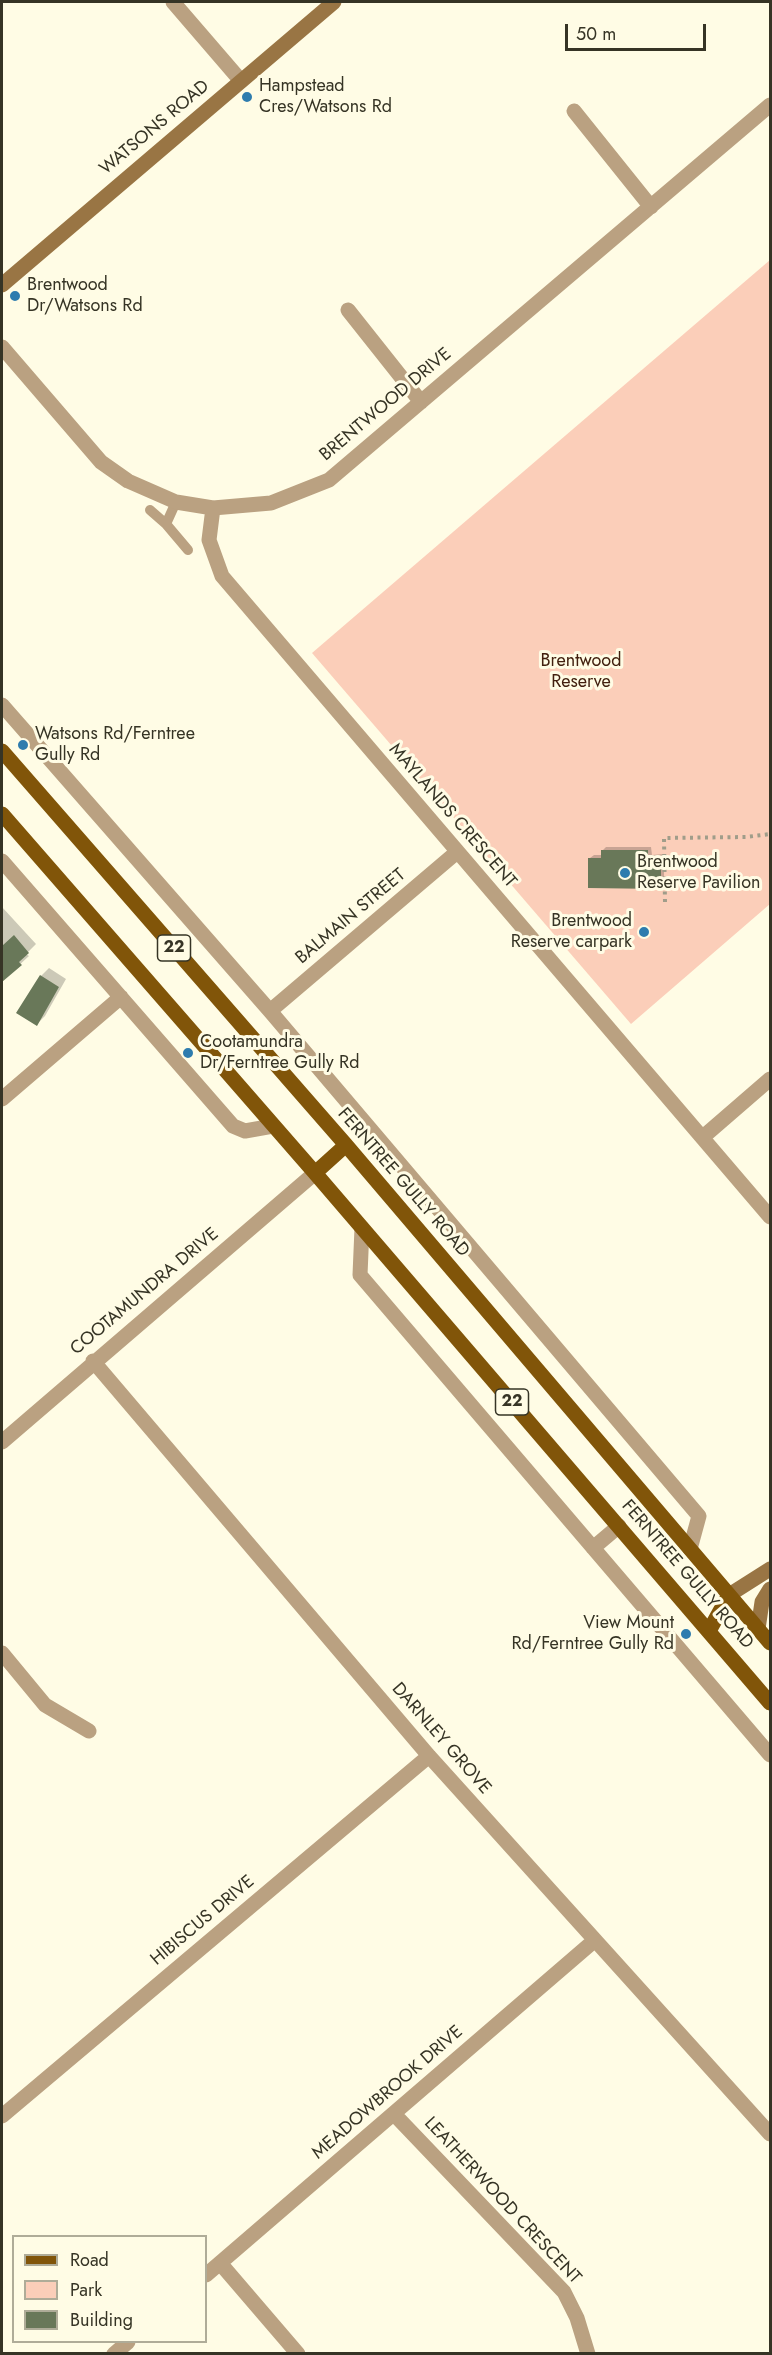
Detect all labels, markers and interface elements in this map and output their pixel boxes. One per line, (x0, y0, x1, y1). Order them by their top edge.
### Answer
scale bar (568, 12, 709, 50)
text: 50 m (576, 21, 616, 47)
street label: WATSONS ROAD (96, 76, 214, 180)
place label: Hampstead Cres/Watsons Rd (259, 76, 392, 118)
marker: Hampstead Cres/Watsons Rd (240, 90, 254, 104)
place label: Brentwood Dr/Watsons Rd (27, 275, 143, 318)
marker: Brentwood Dr/Watsons Rd (8, 289, 22, 303)
street label: BRENTWOOD DRIVE (316, 344, 456, 466)
park label: Brentwood Reserve (541, 651, 621, 694)
place label: Watsons Rd/Ferntree Gully Rd (35, 724, 195, 766)
marker: Watsons Rd/Ferntree Gully Rd (16, 738, 30, 752)
street label: MAYLANDS CRESCENT (383, 739, 521, 893)
place label: Brentwood Reserve Pavilion (637, 852, 760, 894)
street label: BALMAIN STREET (292, 865, 410, 969)
marker: Brentwood Reserve Pavilion (618, 866, 632, 880)
place label: Brentwood Reserve carpark (511, 911, 632, 954)
marker: Brentwood Reserve carpark (637, 925, 651, 939)
road number: 22 (158, 935, 190, 961)
place label: Cootamundra Dr/Ferntree Gully Rd (200, 1032, 359, 1074)
marker: Cootamundra Dr/Ferntree Gully Rd (181, 1046, 195, 1060)
street label: FERNTREE GULLY ROAD (332, 1104, 474, 1262)
street label: COOTAMUNDRA DRIVE (67, 1224, 223, 1360)
road number: 22 (496, 1389, 528, 1415)
street label: FERNTREE GULLY ROAD (616, 1496, 758, 1654)
place label: View Mount Rd/Ferntree Gully Rd (512, 1613, 674, 1656)
marker: View Mount Rd/Ferntree Gully Rd (679, 1627, 693, 1641)
street label: DARNLEY GROVE (387, 1679, 495, 1799)
street label: HIBISCUS DRIVE (147, 1871, 259, 1971)
street label: MEADOWBROOK DRIVE (308, 2022, 468, 2164)
street label: LEATHERWOOD CRESCENT (419, 2113, 585, 2289)
legend (12, 2235, 207, 2343)
text: Road (70, 2247, 109, 2273)
text: Park (70, 2277, 102, 2303)
text: Building (70, 2307, 133, 2333)

